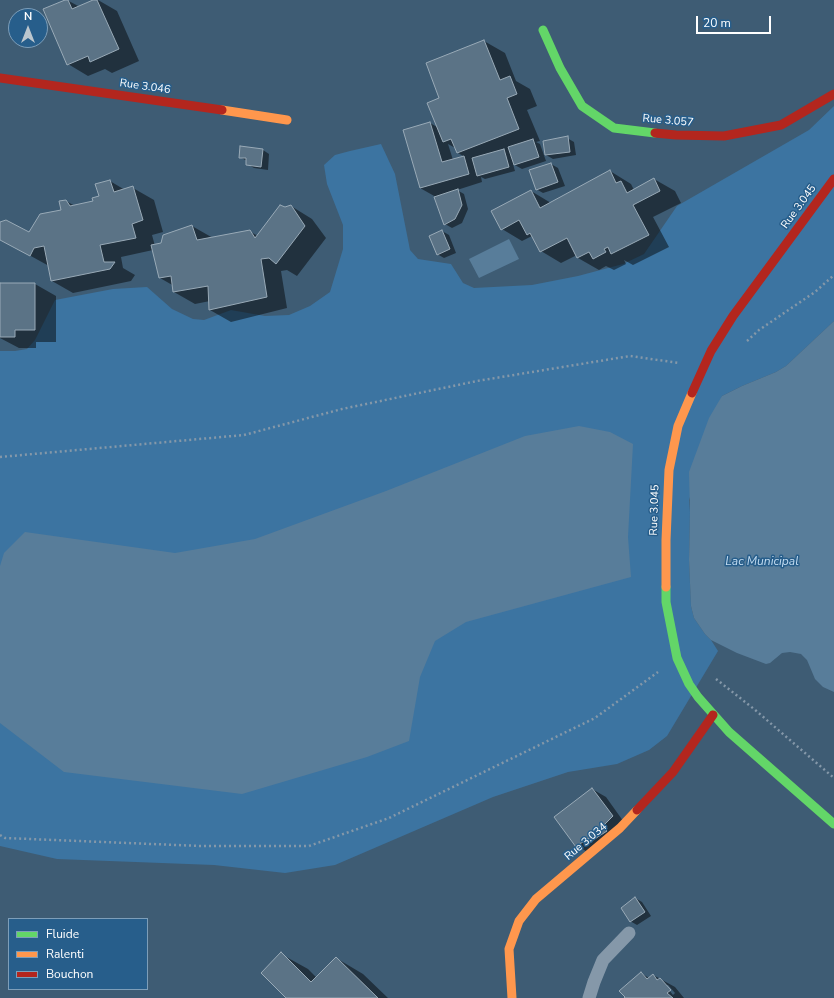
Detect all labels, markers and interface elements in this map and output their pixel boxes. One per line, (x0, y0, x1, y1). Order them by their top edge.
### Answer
north arrow (8, 8, 48, 48)
scale bar (698, 8, 773, 34)
text: N (24, 9, 32, 24)
text: 20 m (703, 15, 731, 31)
street label: Rue 3.046 (119, 77, 171, 97)
street label: Rue 3.057 (642, 112, 694, 130)
street label: Rue 3.045 (779, 182, 819, 232)
street label: Rue 3.045 (648, 484, 662, 536)
water label: Lac Municipal (725, 555, 799, 569)
street label: Rue 3.034 (562, 821, 610, 863)
legend (8, 918, 148, 990)
text: Fluide (46, 926, 79, 942)
text: Ralenti (46, 946, 84, 962)
text: Bouchon (46, 966, 93, 982)

